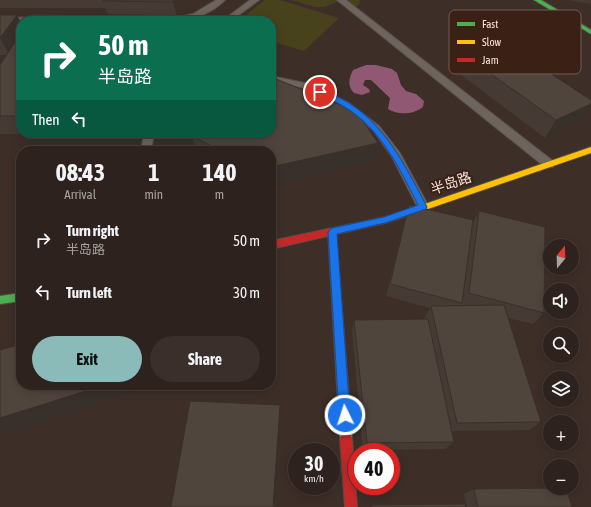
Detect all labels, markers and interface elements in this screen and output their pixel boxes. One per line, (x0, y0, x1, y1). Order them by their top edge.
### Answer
legend (449, 10, 581, 74)
text: Fast (482, 18, 498, 30)
text: 50 m (98, 29, 148, 61)
icon: right (32, 32, 84, 84)
text: Slow (482, 36, 501, 48)
text: Jam (482, 54, 499, 66)
text: 半岛路 (98, 66, 152, 87)
pin (303, 75, 337, 109)
icon: arrive (309, 81, 331, 103)
icon: left (68, 108, 90, 130)
text: Then (32, 111, 60, 128)
text: 08:43 (56, 159, 105, 186)
text: 1 (148, 159, 159, 186)
text: 140 (203, 159, 236, 186)
street label: 半岛路 (429, 169, 473, 197)
text: Arrival (64, 187, 96, 202)
text: min (144, 187, 163, 202)
text: m (215, 187, 224, 202)
text: Turn right (66, 222, 119, 239)
icon: right (32, 229, 54, 251)
text: 50 m (233, 232, 260, 249)
north arrow (543, 239, 579, 275)
map controls (543, 239, 579, 495)
text: 半岛路 (66, 242, 105, 257)
icon: left (32, 281, 54, 303)
button: sound (543, 283, 579, 319)
text: Turn left (66, 284, 112, 301)
text: 30 m (233, 284, 260, 301)
button: search (543, 327, 579, 363)
button: Exit (32, 336, 142, 382)
button: Share (150, 336, 260, 382)
button: layers (543, 371, 579, 407)
position arrow (324, 394, 366, 436)
button: + (543, 415, 579, 451)
speed limit sign: 40 (348, 443, 400, 495)
text: 30 (305, 452, 323, 475)
button: − (543, 459, 579, 495)
text: km/h (304, 473, 324, 484)

